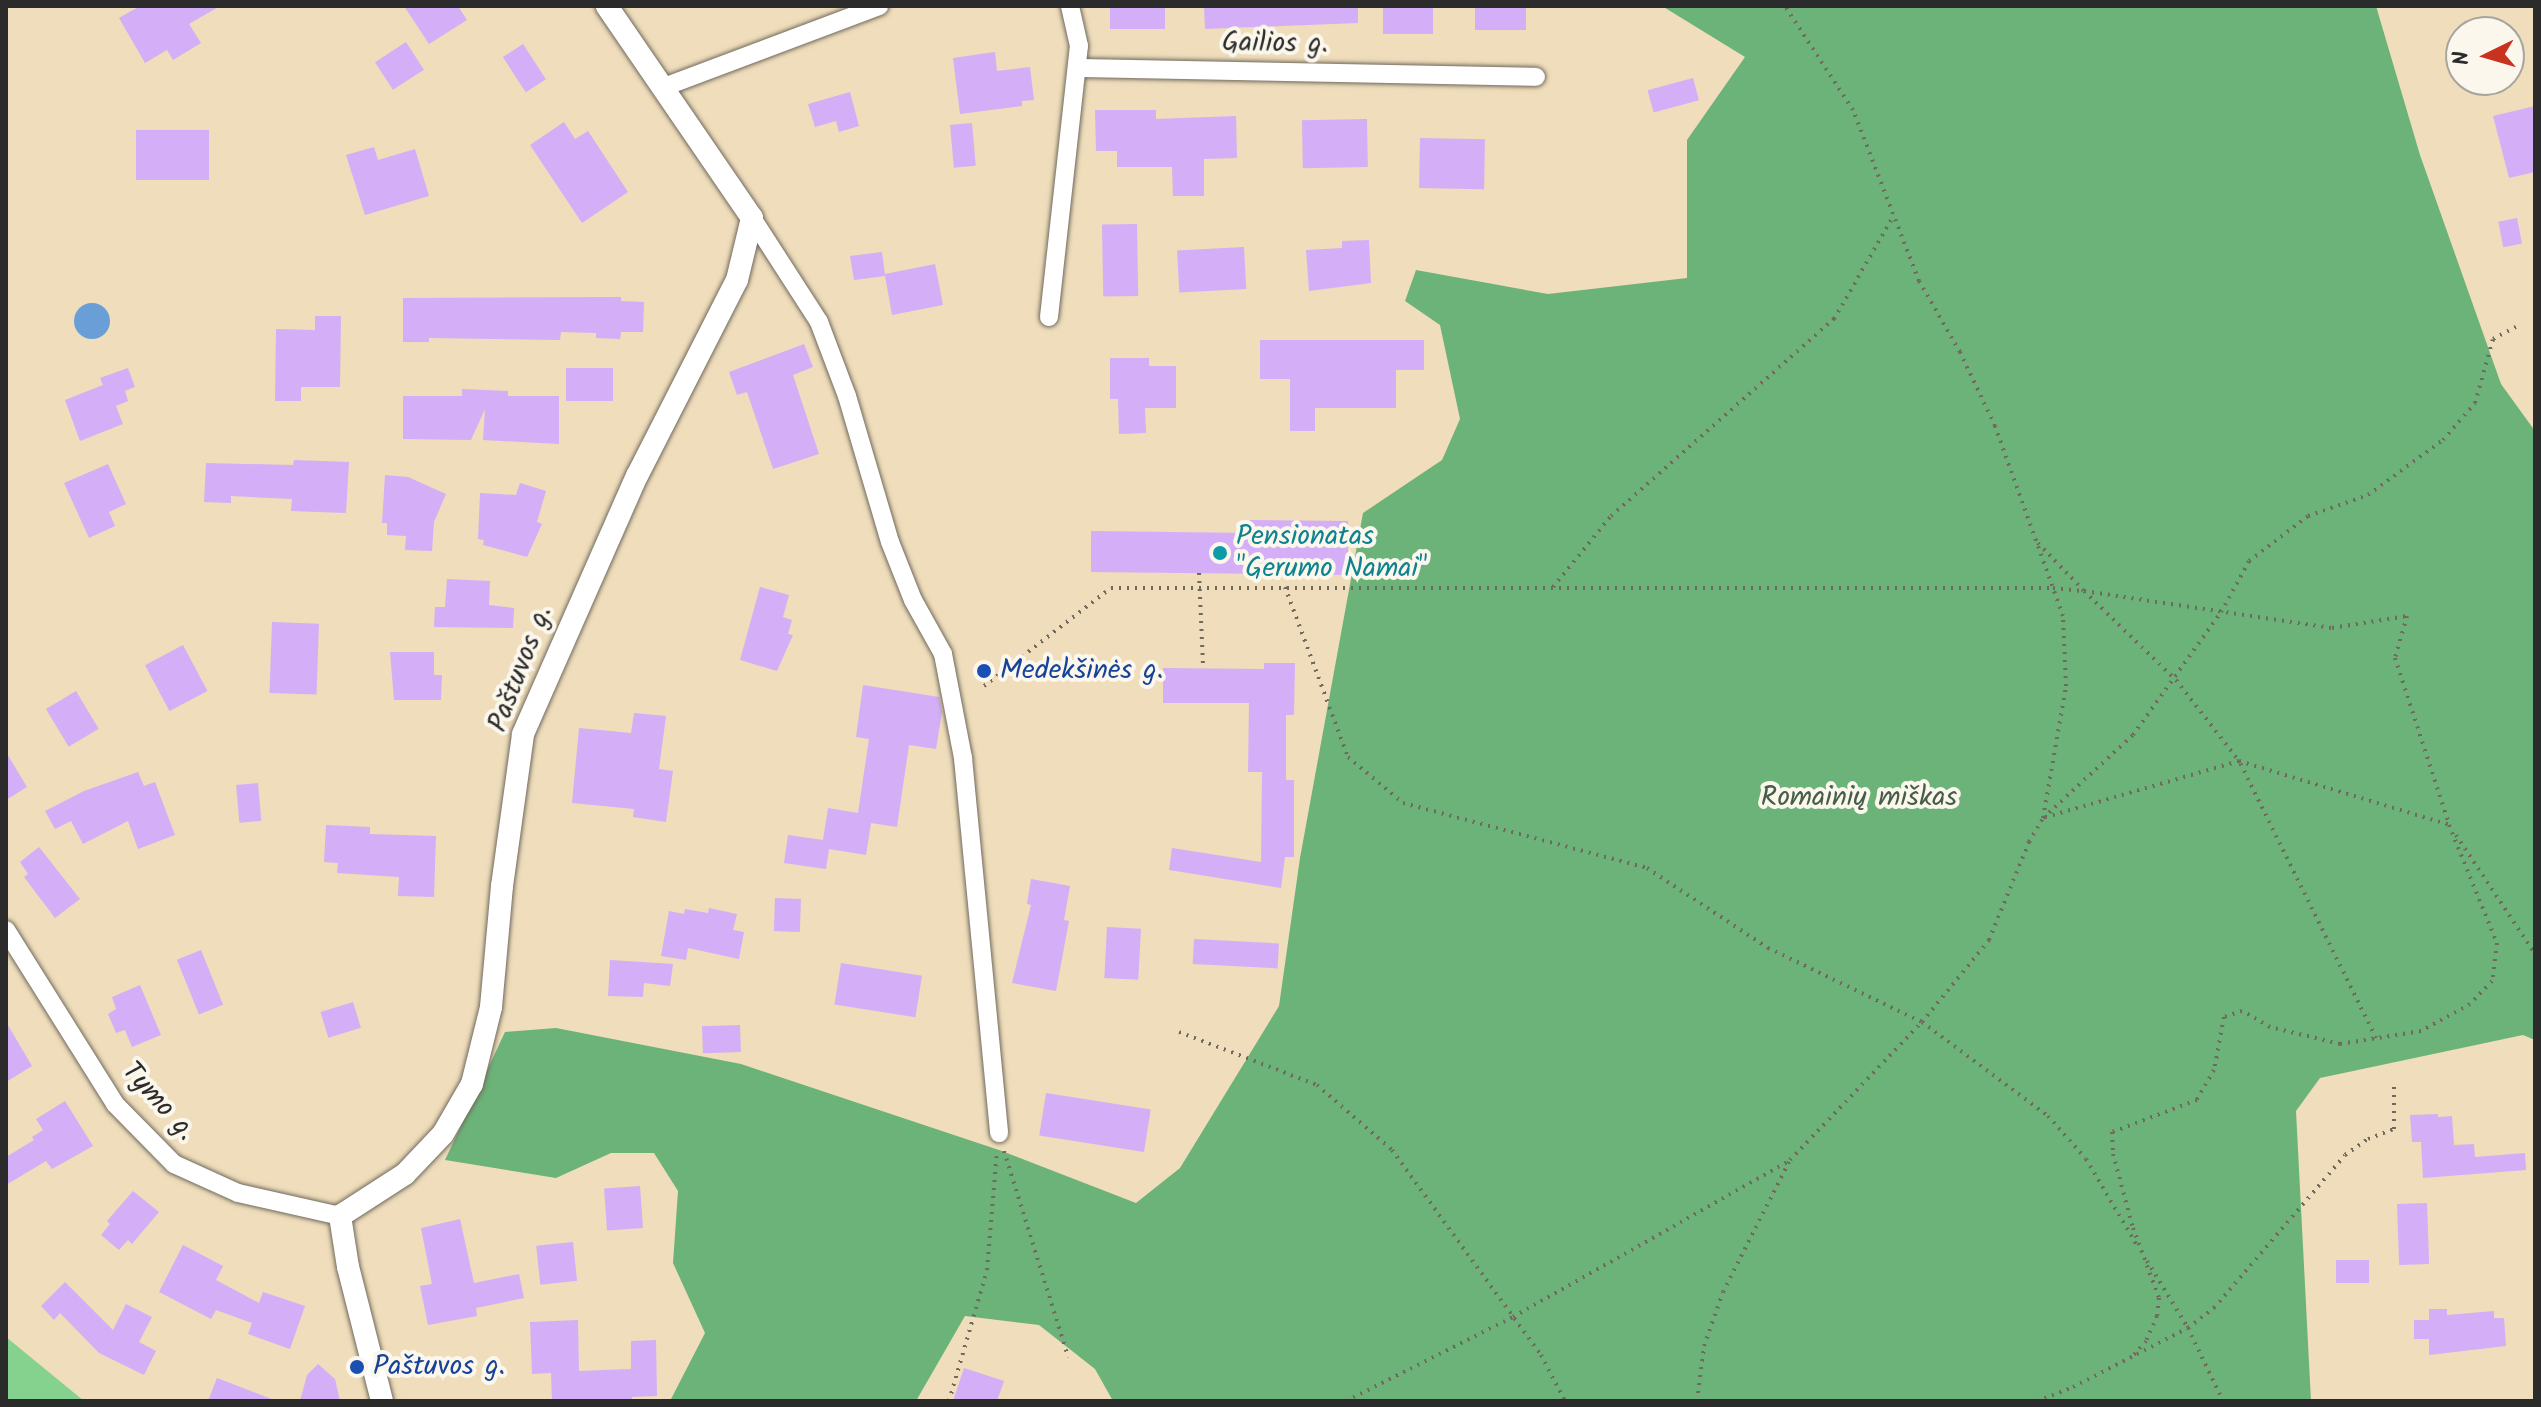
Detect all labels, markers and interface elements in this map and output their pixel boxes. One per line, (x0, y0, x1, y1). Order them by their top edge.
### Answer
north arrow (2445, 16, 2525, 96)
street label: Gailios g. (1222, 26, 1328, 62)
text: N (2445, 50, 2481, 66)
place label: Pensionatas "Gerumo Namai" (1236, 520, 1427, 586)
marker: Pensionatas "Gerumo Namai" (1211, 544, 1229, 562)
street label: Paštuvos g. (482, 601, 560, 737)
place label: Medekšinės g. (1000, 654, 1163, 688)
marker: Medekšinės g. (975, 662, 993, 680)
park label: Romainių miškas (1761, 781, 1957, 815)
street label: Tymo g. (114, 1056, 202, 1148)
place label: Paštuvos g. (373, 1350, 505, 1384)
marker: Paštuvos g. (348, 1358, 366, 1376)

